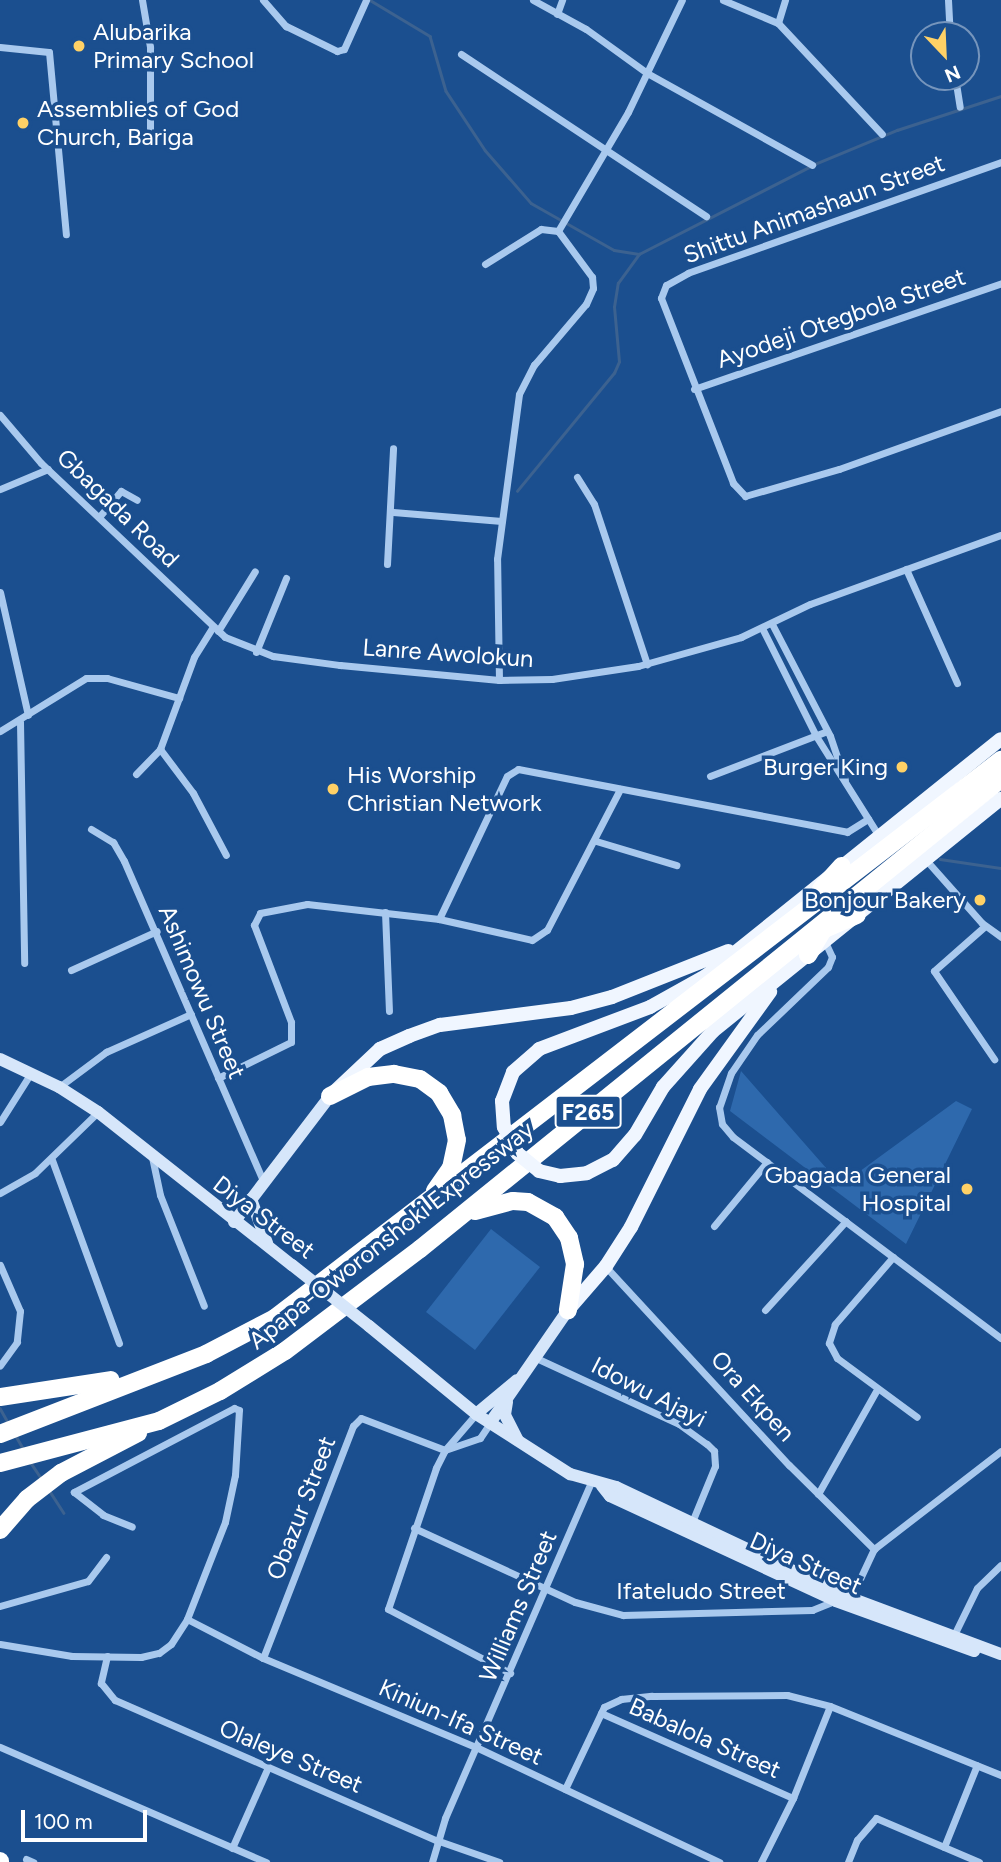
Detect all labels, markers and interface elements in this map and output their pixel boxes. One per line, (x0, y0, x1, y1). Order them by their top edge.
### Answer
place label: Alubarika Primary School (93, 18, 254, 74)
north arrow (910, 21, 980, 91)
marker: Alubarika Primary School (71, 38, 87, 54)
text: N (941, 60, 964, 87)
place label: Assemblies of God Church, Bariga (37, 95, 239, 151)
marker: Assemblies of God Church, Bariga (15, 115, 31, 131)
street label: Shittu Animashaun Street (680, 148, 948, 270)
street label: Ayodeji Otegbola Street (713, 262, 969, 374)
street label: Gbagada Road (51, 443, 185, 573)
street label: Lanre Awolokun (362, 633, 534, 673)
place label: Burger King (763, 753, 888, 781)
marker: Burger King (894, 759, 910, 775)
place label: His Worship Christian Network (347, 761, 542, 817)
marker: His Worship Christian Network (325, 781, 341, 797)
place label: Bonjour Bakery (804, 886, 966, 914)
marker: Bonjour Bakery (972, 892, 988, 908)
street label: Ashimowu Street (152, 901, 252, 1083)
road number: F265 (553, 1092, 623, 1132)
street label: Apapa-Oworonshoki Expressway (243, 1115, 539, 1355)
place label: Gbagada General Hospital (764, 1161, 951, 1217)
street label: Diya Street (207, 1169, 321, 1265)
marker: Gbagada General Hospital (957, 1179, 977, 1199)
street label: Ora Ekpen (705, 1345, 801, 1447)
street label: Idowu Ajayi (587, 1351, 711, 1433)
street label: Obazur Street (260, 1432, 342, 1584)
street label: Diya Street (745, 1525, 867, 1601)
street label: Williams Street (473, 1526, 563, 1686)
street label: Ifateludo Street (616, 1577, 786, 1605)
street label: Kiniun-Ifa Street (374, 1673, 548, 1771)
street label: Babalola Street (625, 1692, 785, 1784)
street label: Olaleye Street (215, 1713, 367, 1799)
scale bar (24, 1796, 150, 1840)
text: 100 m (34, 1809, 93, 1834)

